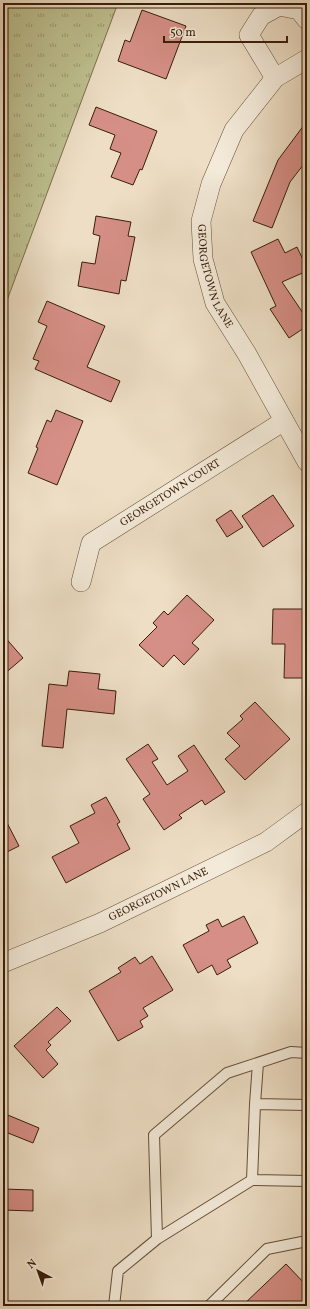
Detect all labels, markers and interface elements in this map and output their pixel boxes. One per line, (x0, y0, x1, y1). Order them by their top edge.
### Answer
scale bar (164, 18, 287, 44)
text: 50 m (170, 25, 196, 41)
street label: GEORGETOWN LANE (194, 224, 237, 331)
street label: GEORGETOWN COURT (117, 455, 224, 530)
street label: GEORGETOWN LANE (106, 864, 211, 925)
north arrow (18, 1251, 58, 1291)
text: N (24, 1256, 40, 1273)

